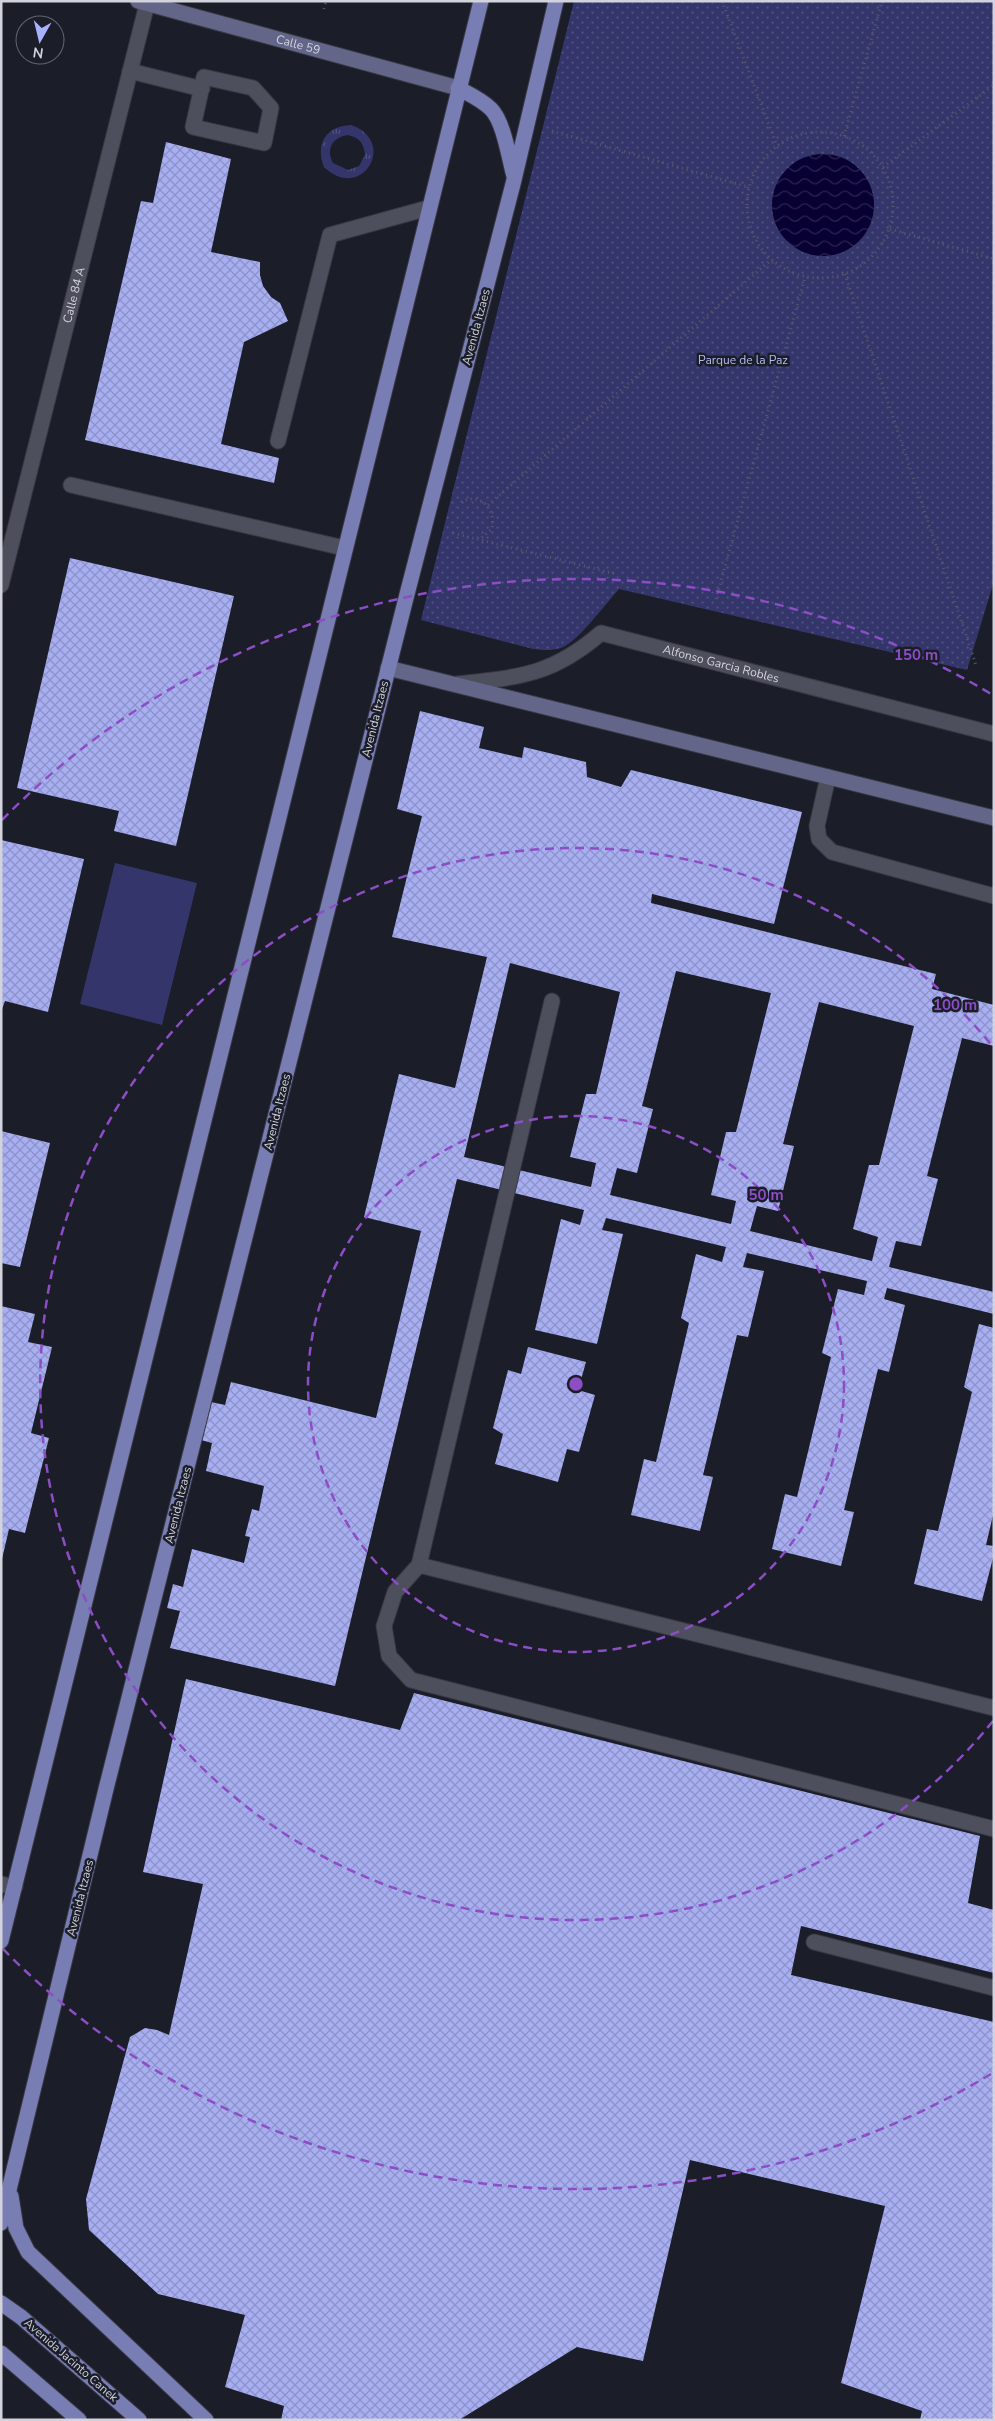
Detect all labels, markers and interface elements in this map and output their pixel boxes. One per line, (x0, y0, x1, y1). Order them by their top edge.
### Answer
north arrow (15, 15, 65, 65)
street label: Calle 59 (274, 31, 322, 58)
text: N (32, 42, 45, 63)
street label: Calle 84 A (59, 265, 89, 325)
street label: Avenida Itzaes (458, 287, 494, 367)
park label: Parque de la Paz (698, 352, 788, 368)
street label: Alfonso Garcia Robles (661, 641, 781, 687)
text: 150 m (894, 645, 938, 665)
street label: Avenida Itzaes (358, 679, 392, 759)
text: 100 m (933, 995, 977, 1015)
street label: Avenida Itzaes (260, 1072, 294, 1152)
text: 50 m (748, 1185, 784, 1205)
centre of rings (567, 1375, 585, 1393)
street label: Avenida Itzaes (161, 1465, 195, 1545)
street label: Avenida Itzaes (63, 1858, 97, 1938)
street label: Avenida Jacinto Canek (21, 2315, 122, 2406)

